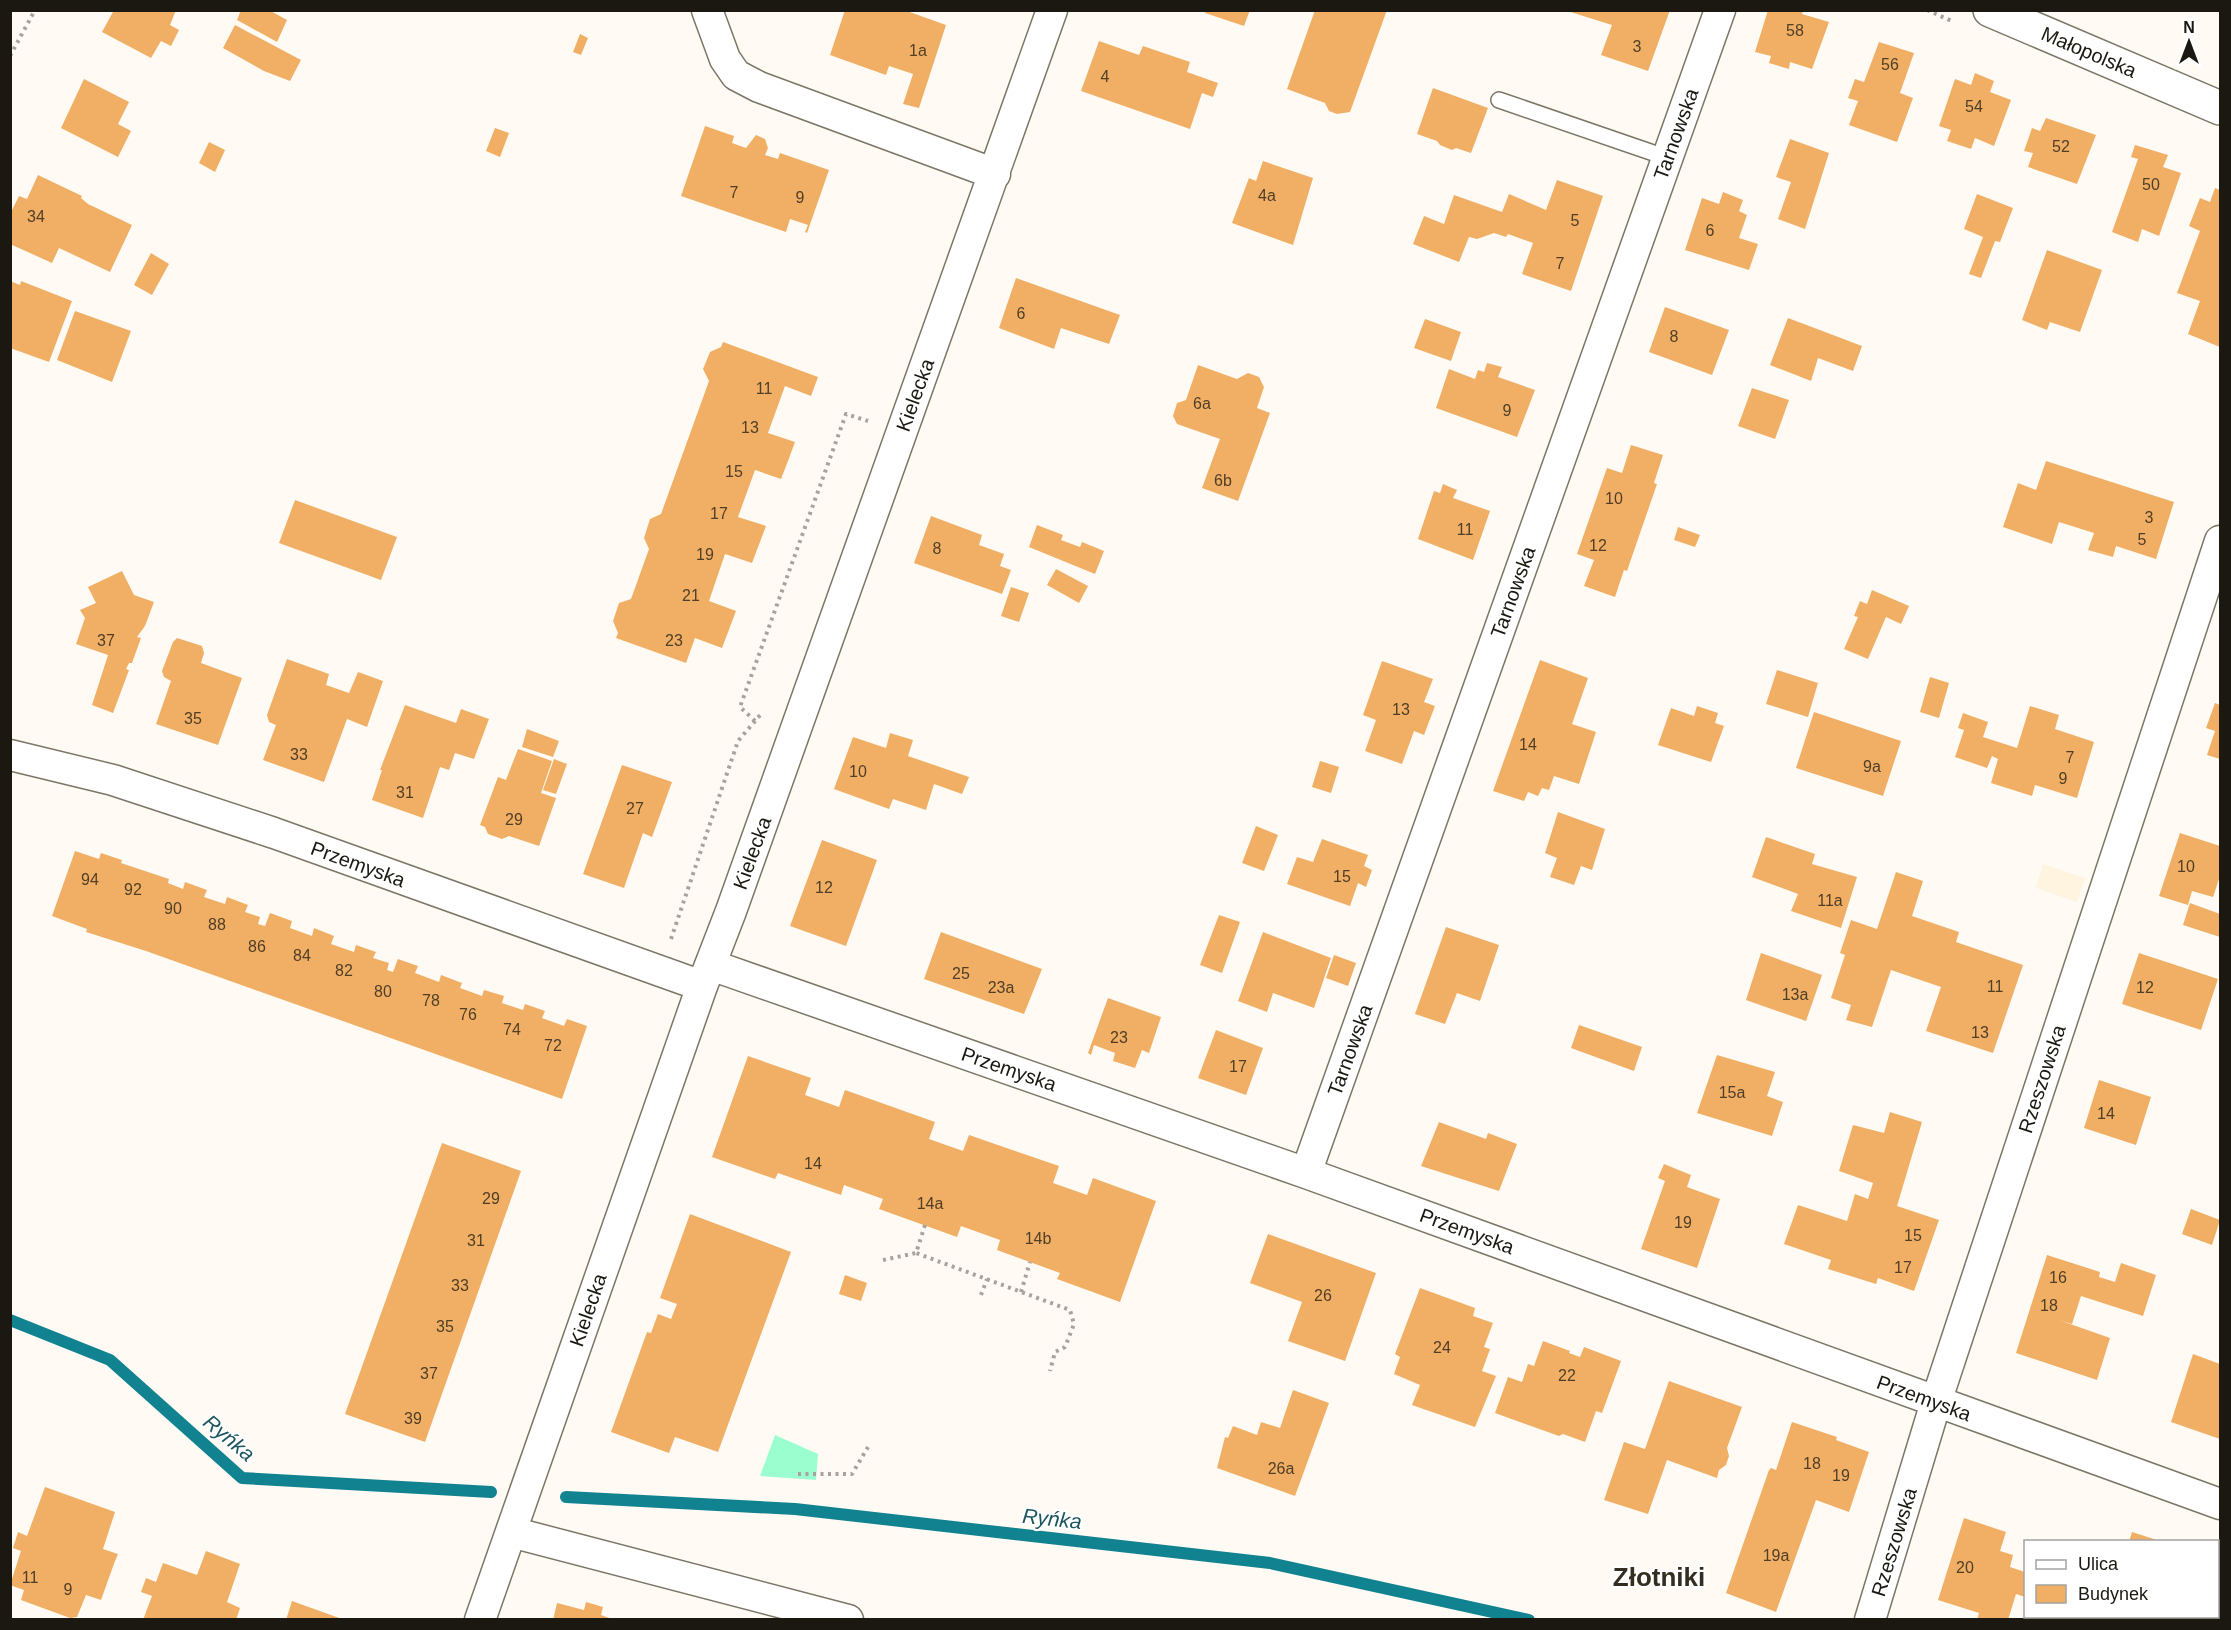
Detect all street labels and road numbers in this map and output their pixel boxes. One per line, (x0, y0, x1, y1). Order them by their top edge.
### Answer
street label: Małopolska (2038, 22, 2141, 82)
street label: Tarnowska (1649, 85, 1703, 183)
street label: Kielecka (892, 355, 939, 434)
street label: Tarnowska (1486, 543, 1540, 641)
street label: Kielecka (729, 813, 776, 892)
street label: Przemyska (308, 837, 409, 892)
street label: Tarnowska (1323, 1001, 1377, 1099)
street label: Rzeszowska (2014, 1021, 2070, 1136)
street label: Przemyska (959, 1042, 1060, 1096)
street label: Przemyska (1417, 1204, 1518, 1259)
street label: Kielecka (565, 1270, 611, 1349)
street label: Przemyska (1874, 1371, 1975, 1426)
street label: Rzeszowska (1867, 1484, 1921, 1599)

